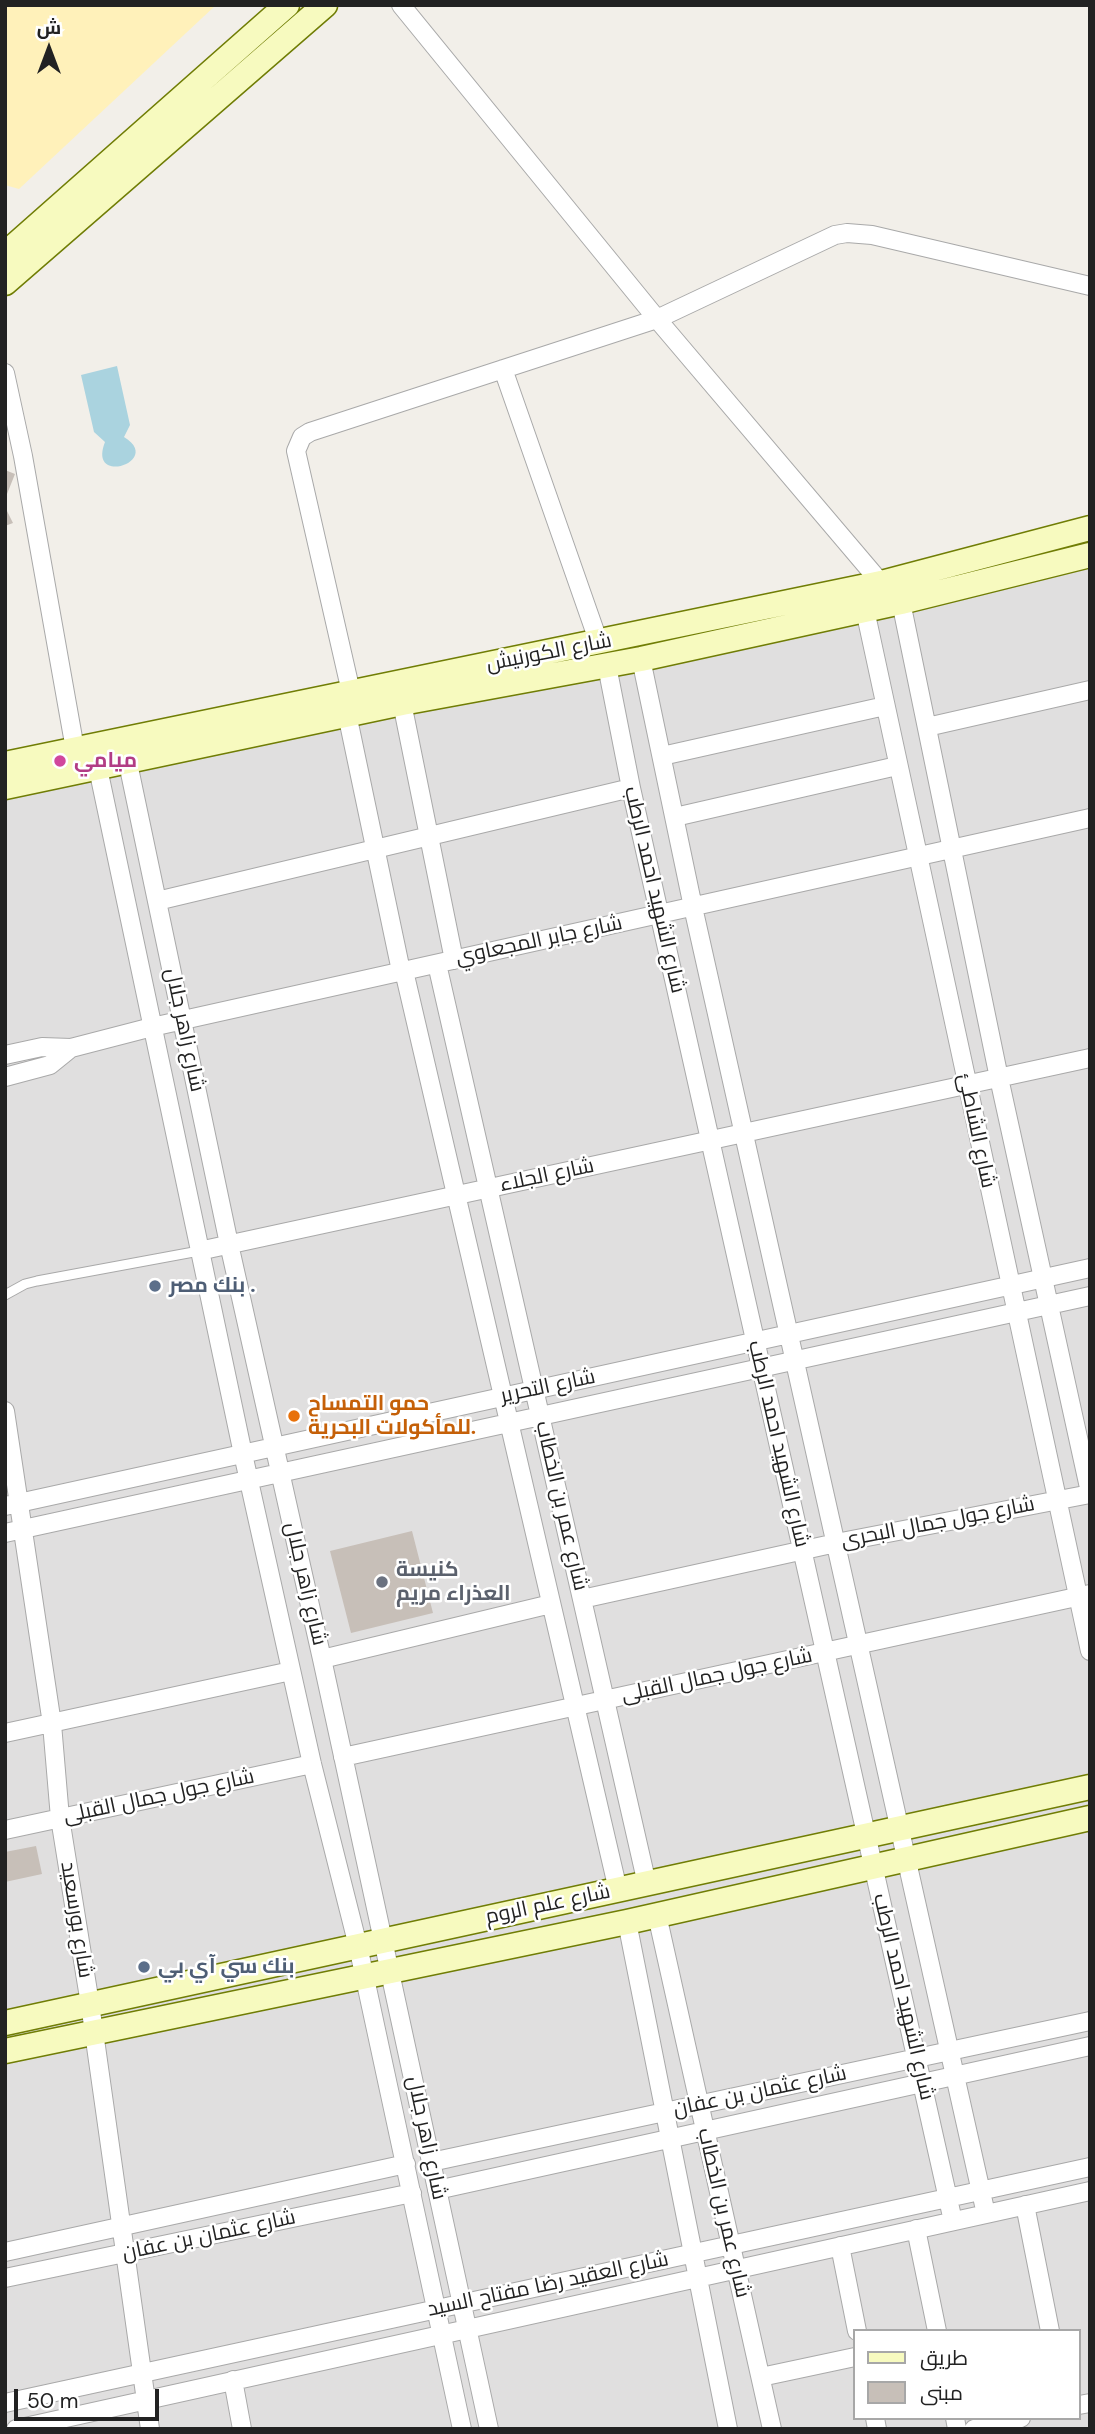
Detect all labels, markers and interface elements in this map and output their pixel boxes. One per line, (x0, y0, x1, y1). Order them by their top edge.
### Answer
north arrow (14, 14, 84, 84)
text: ش (37, 15, 61, 40)
street label: شارع الكورنيش (484, 629, 614, 677)
place label: ميامي (74, 748, 137, 774)
marker: ميامي (52, 753, 68, 769)
street label: شارع الشهيد احمد الرطب (618, 784, 690, 996)
street label: شارع جابر المجعاوي (453, 911, 625, 971)
street label: شارع زاهر جلال (159, 966, 209, 1094)
street label: شارع الشاطئ (952, 1072, 1000, 1190)
street label: شارع الجلاء (497, 1154, 597, 1198)
place label: بنك مصر . (169, 1273, 255, 1299)
marker: بنك مصر . (147, 1278, 163, 1294)
street label: شارع الشهيد احمد الرطب (742, 1338, 814, 1550)
street label: شارع التحرير (498, 1365, 598, 1409)
place label: حمو التمساح للمأكولات البحرية. (308, 1391, 476, 1441)
marker: حمو التمساح للمأكولات البحرية. (286, 1408, 302, 1424)
street label: شارع عمر بن الخطاب (529, 1419, 593, 1593)
street label: شارع جول جمال البحرى (839, 1492, 1037, 1554)
street label: شارع زاهر جلال (279, 1520, 331, 1648)
place label: كنيسة العذراء مريم (396, 1557, 510, 1607)
marker: كنيسة العذراء مريم (374, 1574, 390, 1590)
street label: شارع جول جمال القبلى (619, 1643, 815, 1709)
street label: شارع جول جمال القبلى (61, 1764, 257, 1830)
street label: شارع بورسعيد (54, 1860, 98, 1980)
street label: شارع علم الروم (483, 1879, 613, 1931)
street label: شارع الشهيد احمد الرطب (867, 1891, 939, 2103)
place label: بنك سي آي بي (158, 1954, 295, 1980)
marker: بنك سي آي بي (136, 1959, 152, 1975)
street label: شارع عثمان بن عفان (671, 2061, 849, 2123)
street label: شارع زاهر جلال (401, 2074, 451, 2202)
street label: شارع عمر بن الخطاب (691, 2126, 755, 2300)
street label: شارع عثمان بن عفان (120, 2205, 298, 2267)
street label: شارع العقيد رضا مفتاح السيد (425, 2247, 671, 2323)
legend (853, 2329, 1081, 2420)
text: طريق (920, 2344, 968, 2372)
scale bar (18, 2374, 163, 2418)
text: مبنى (920, 2379, 963, 2407)
text: 50 m (27, 2387, 78, 2415)

